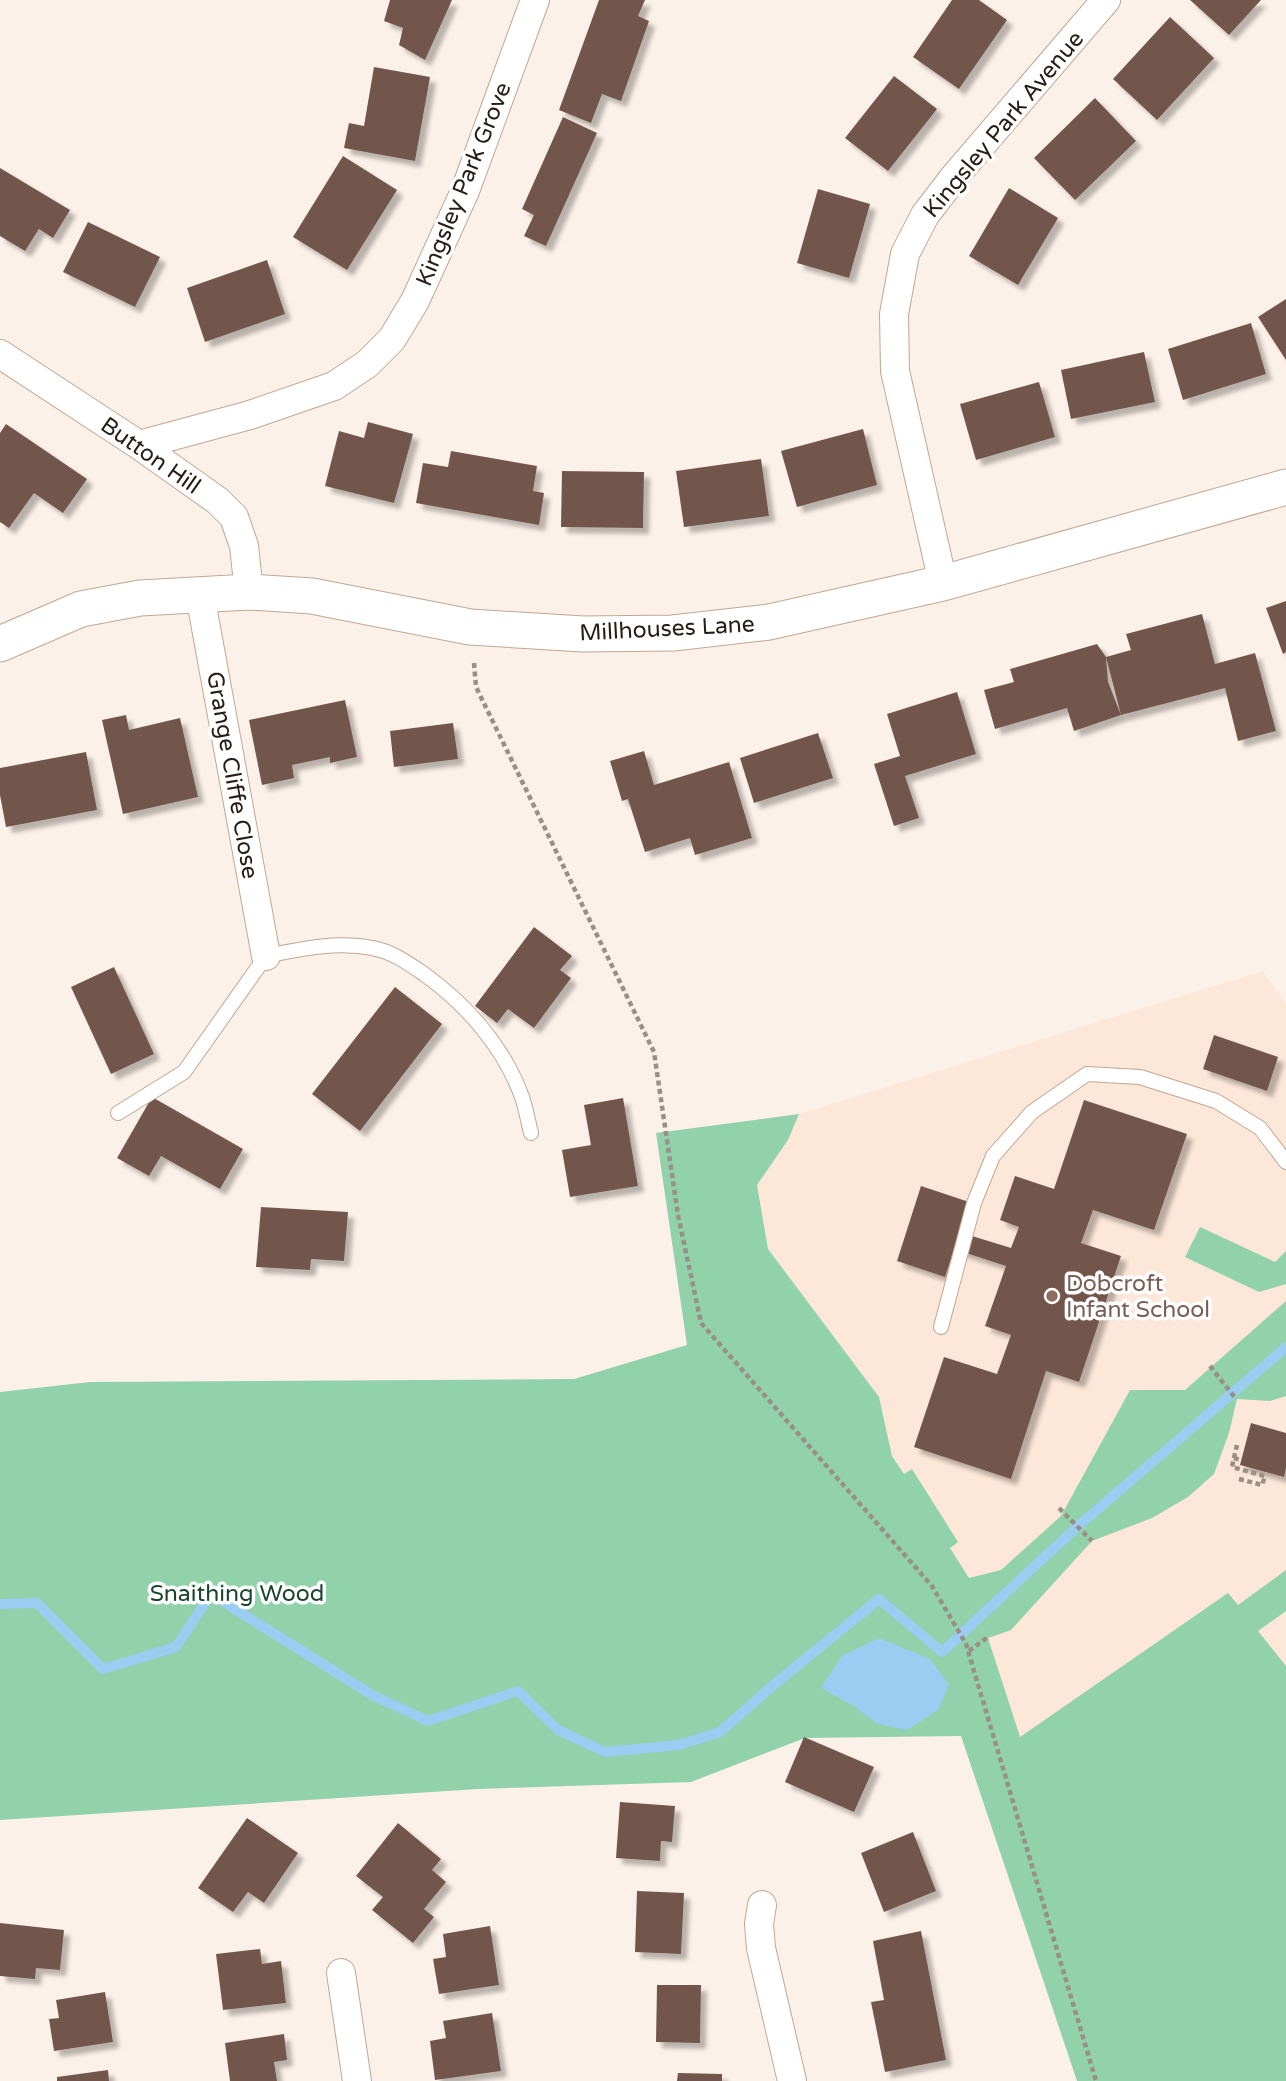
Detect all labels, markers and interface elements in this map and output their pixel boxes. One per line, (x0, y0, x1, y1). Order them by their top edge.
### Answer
street label: Kingsley Park Avenue (917, 26, 1090, 224)
street label: Kingsley Park Grove (410, 78, 518, 290)
street label: Button Hill (95, 411, 206, 500)
street label: Millhouses Lane (579, 610, 755, 648)
street label: Grange Cliffe Close (200, 669, 264, 881)
place label: Dobcroft Infant School (1066, 1270, 1210, 1324)
marker: Dobcroft Infant School (1044, 1288, 1060, 1304)
park label: Snaithing Wood (150, 1580, 324, 1608)

